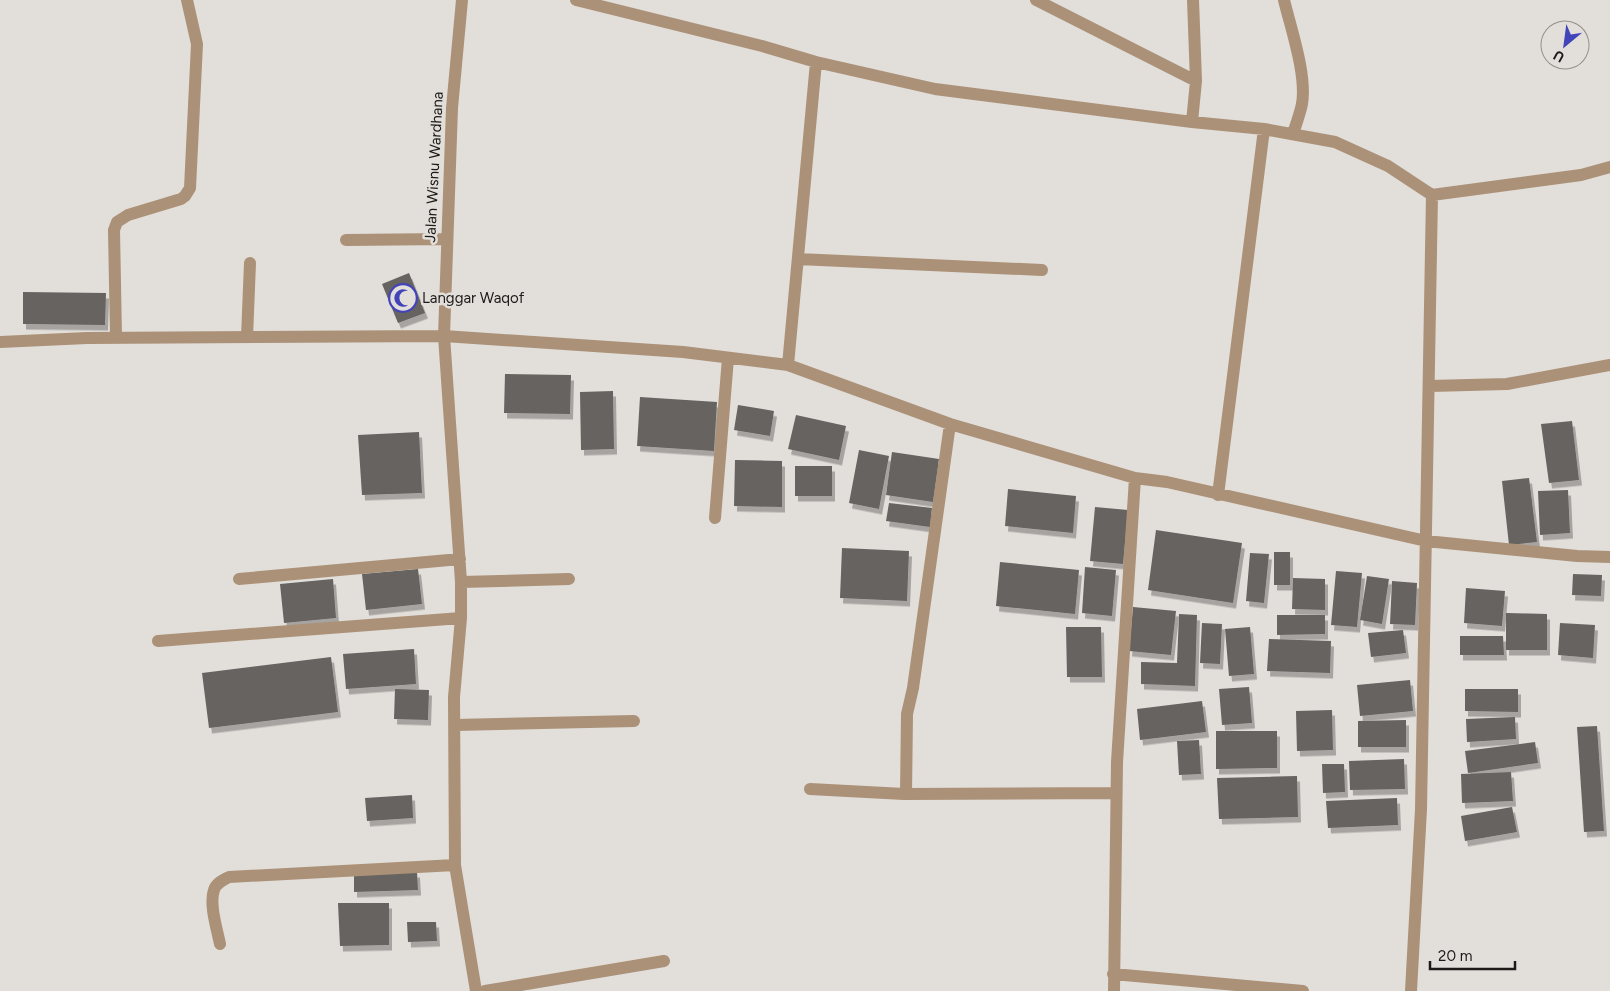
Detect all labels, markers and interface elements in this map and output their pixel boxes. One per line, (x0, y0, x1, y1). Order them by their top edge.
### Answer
north arrow (1540, 20, 1590, 70)
text: U (1551, 46, 1567, 66)
street label: Jalan Wisnu Wardhana (421, 91, 447, 243)
mosque icon: Langgar Waqof (388, 283, 418, 313)
place label: Langgar Waqof (422, 289, 525, 307)
scale bar (1430, 938, 1515, 970)
text: 20 m (1438, 947, 1472, 965)

